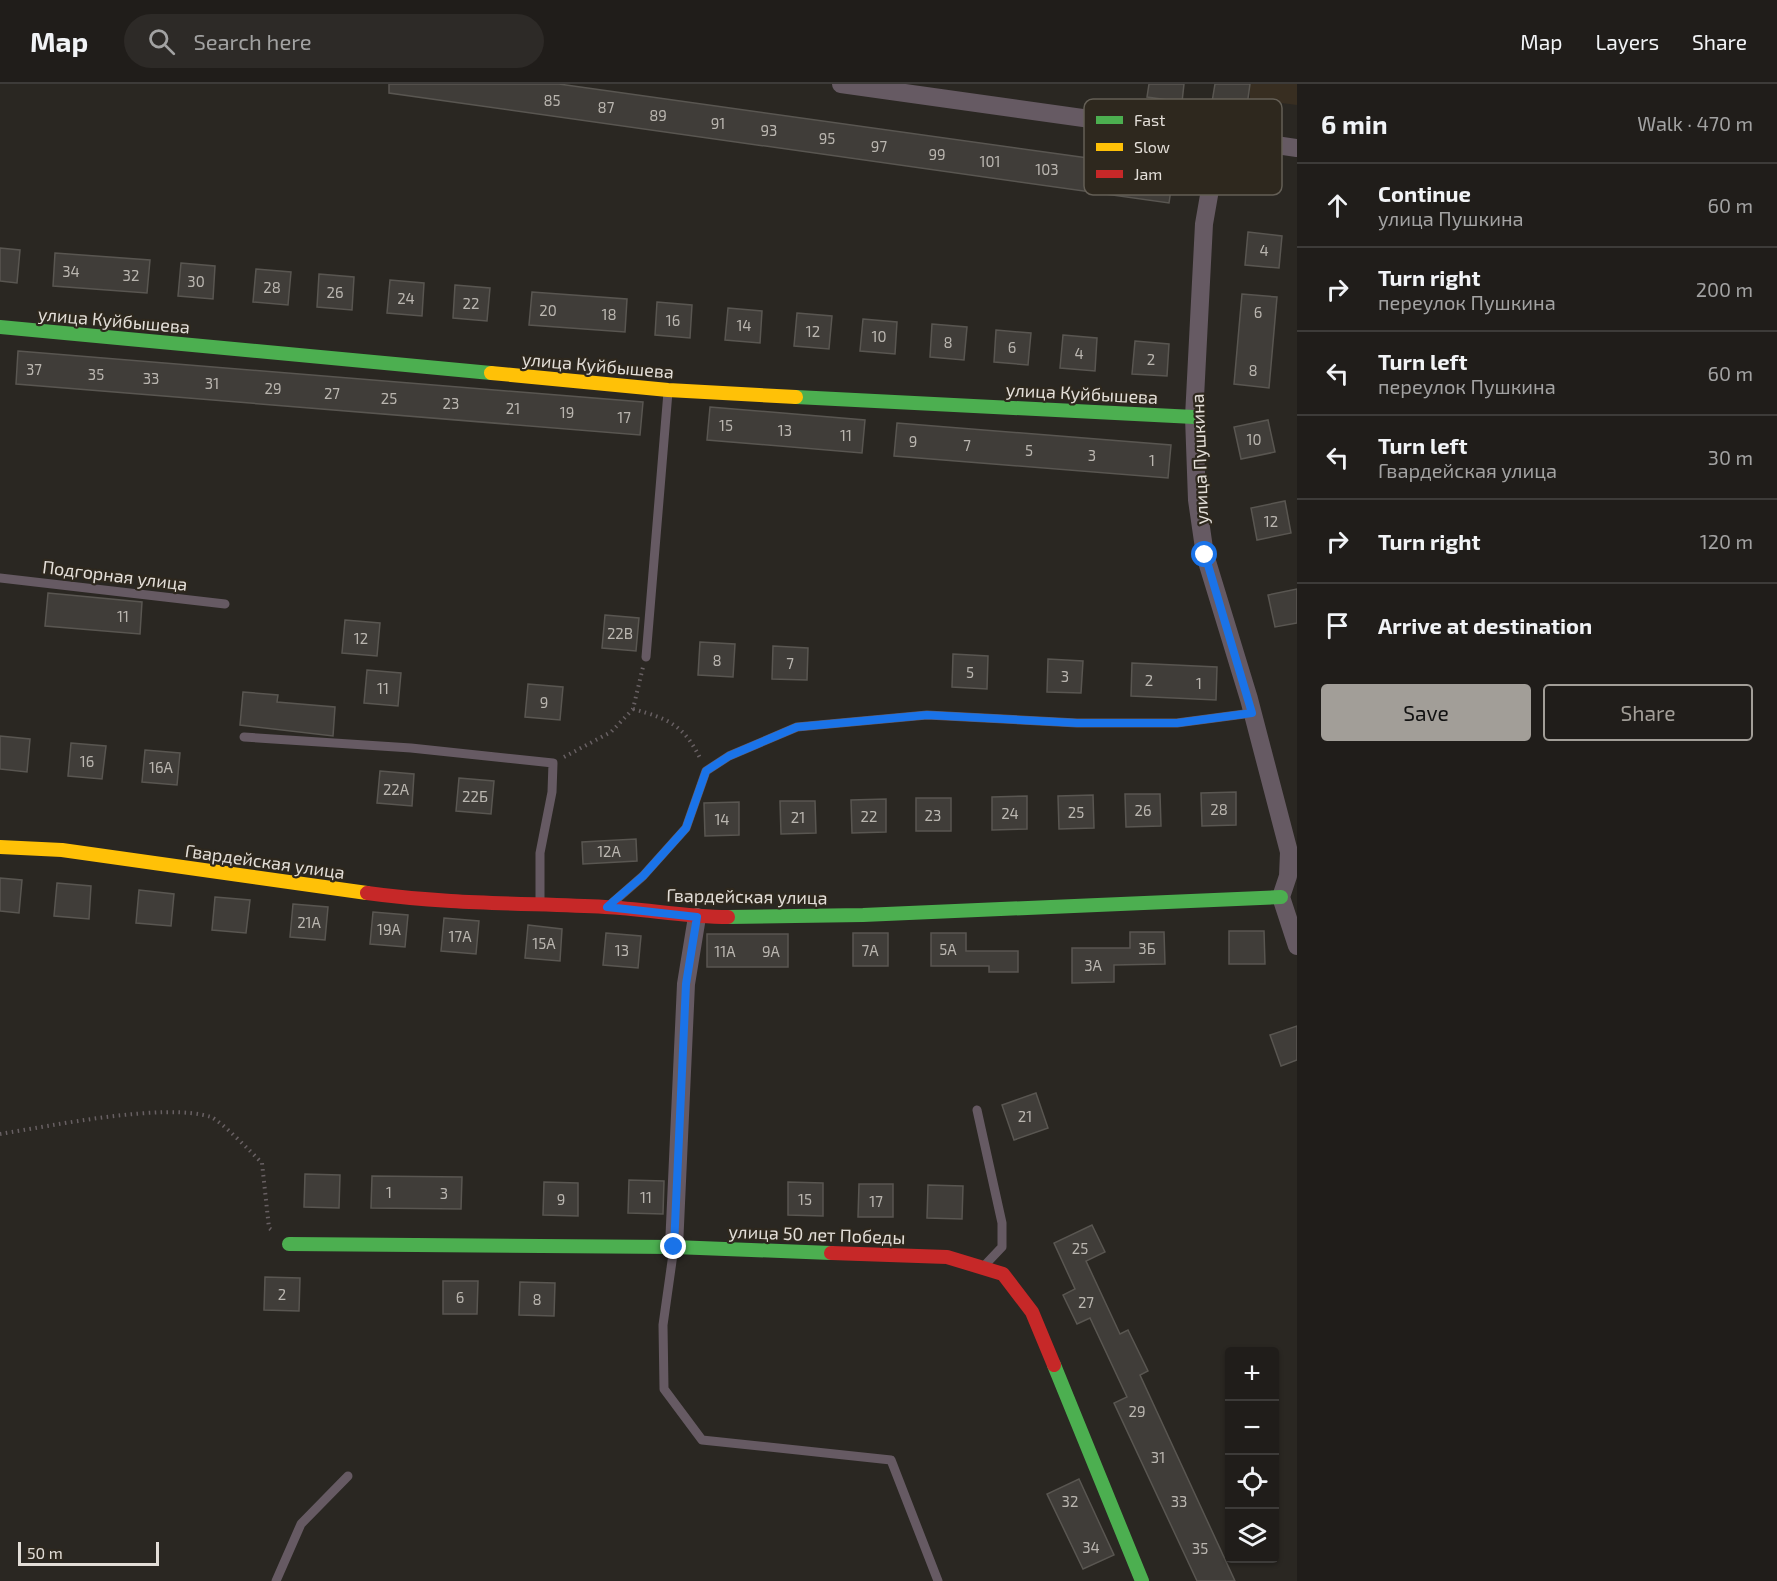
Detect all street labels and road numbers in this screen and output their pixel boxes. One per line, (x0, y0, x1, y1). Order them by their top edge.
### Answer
street label: улица Куйбышева (37, 302, 191, 338)
street label: улица Куйбышева (521, 347, 675, 383)
street label: улица Куйбышева (1005, 378, 1159, 408)
street label: улица Пушкина (1186, 393, 1212, 525)
street label: Подгорная улица (41, 555, 189, 595)
street label: Гвардейская улица (184, 839, 346, 883)
street label: Гвардейская улица (666, 884, 828, 908)
street label: улица 50 лет Победы (728, 1220, 906, 1248)

